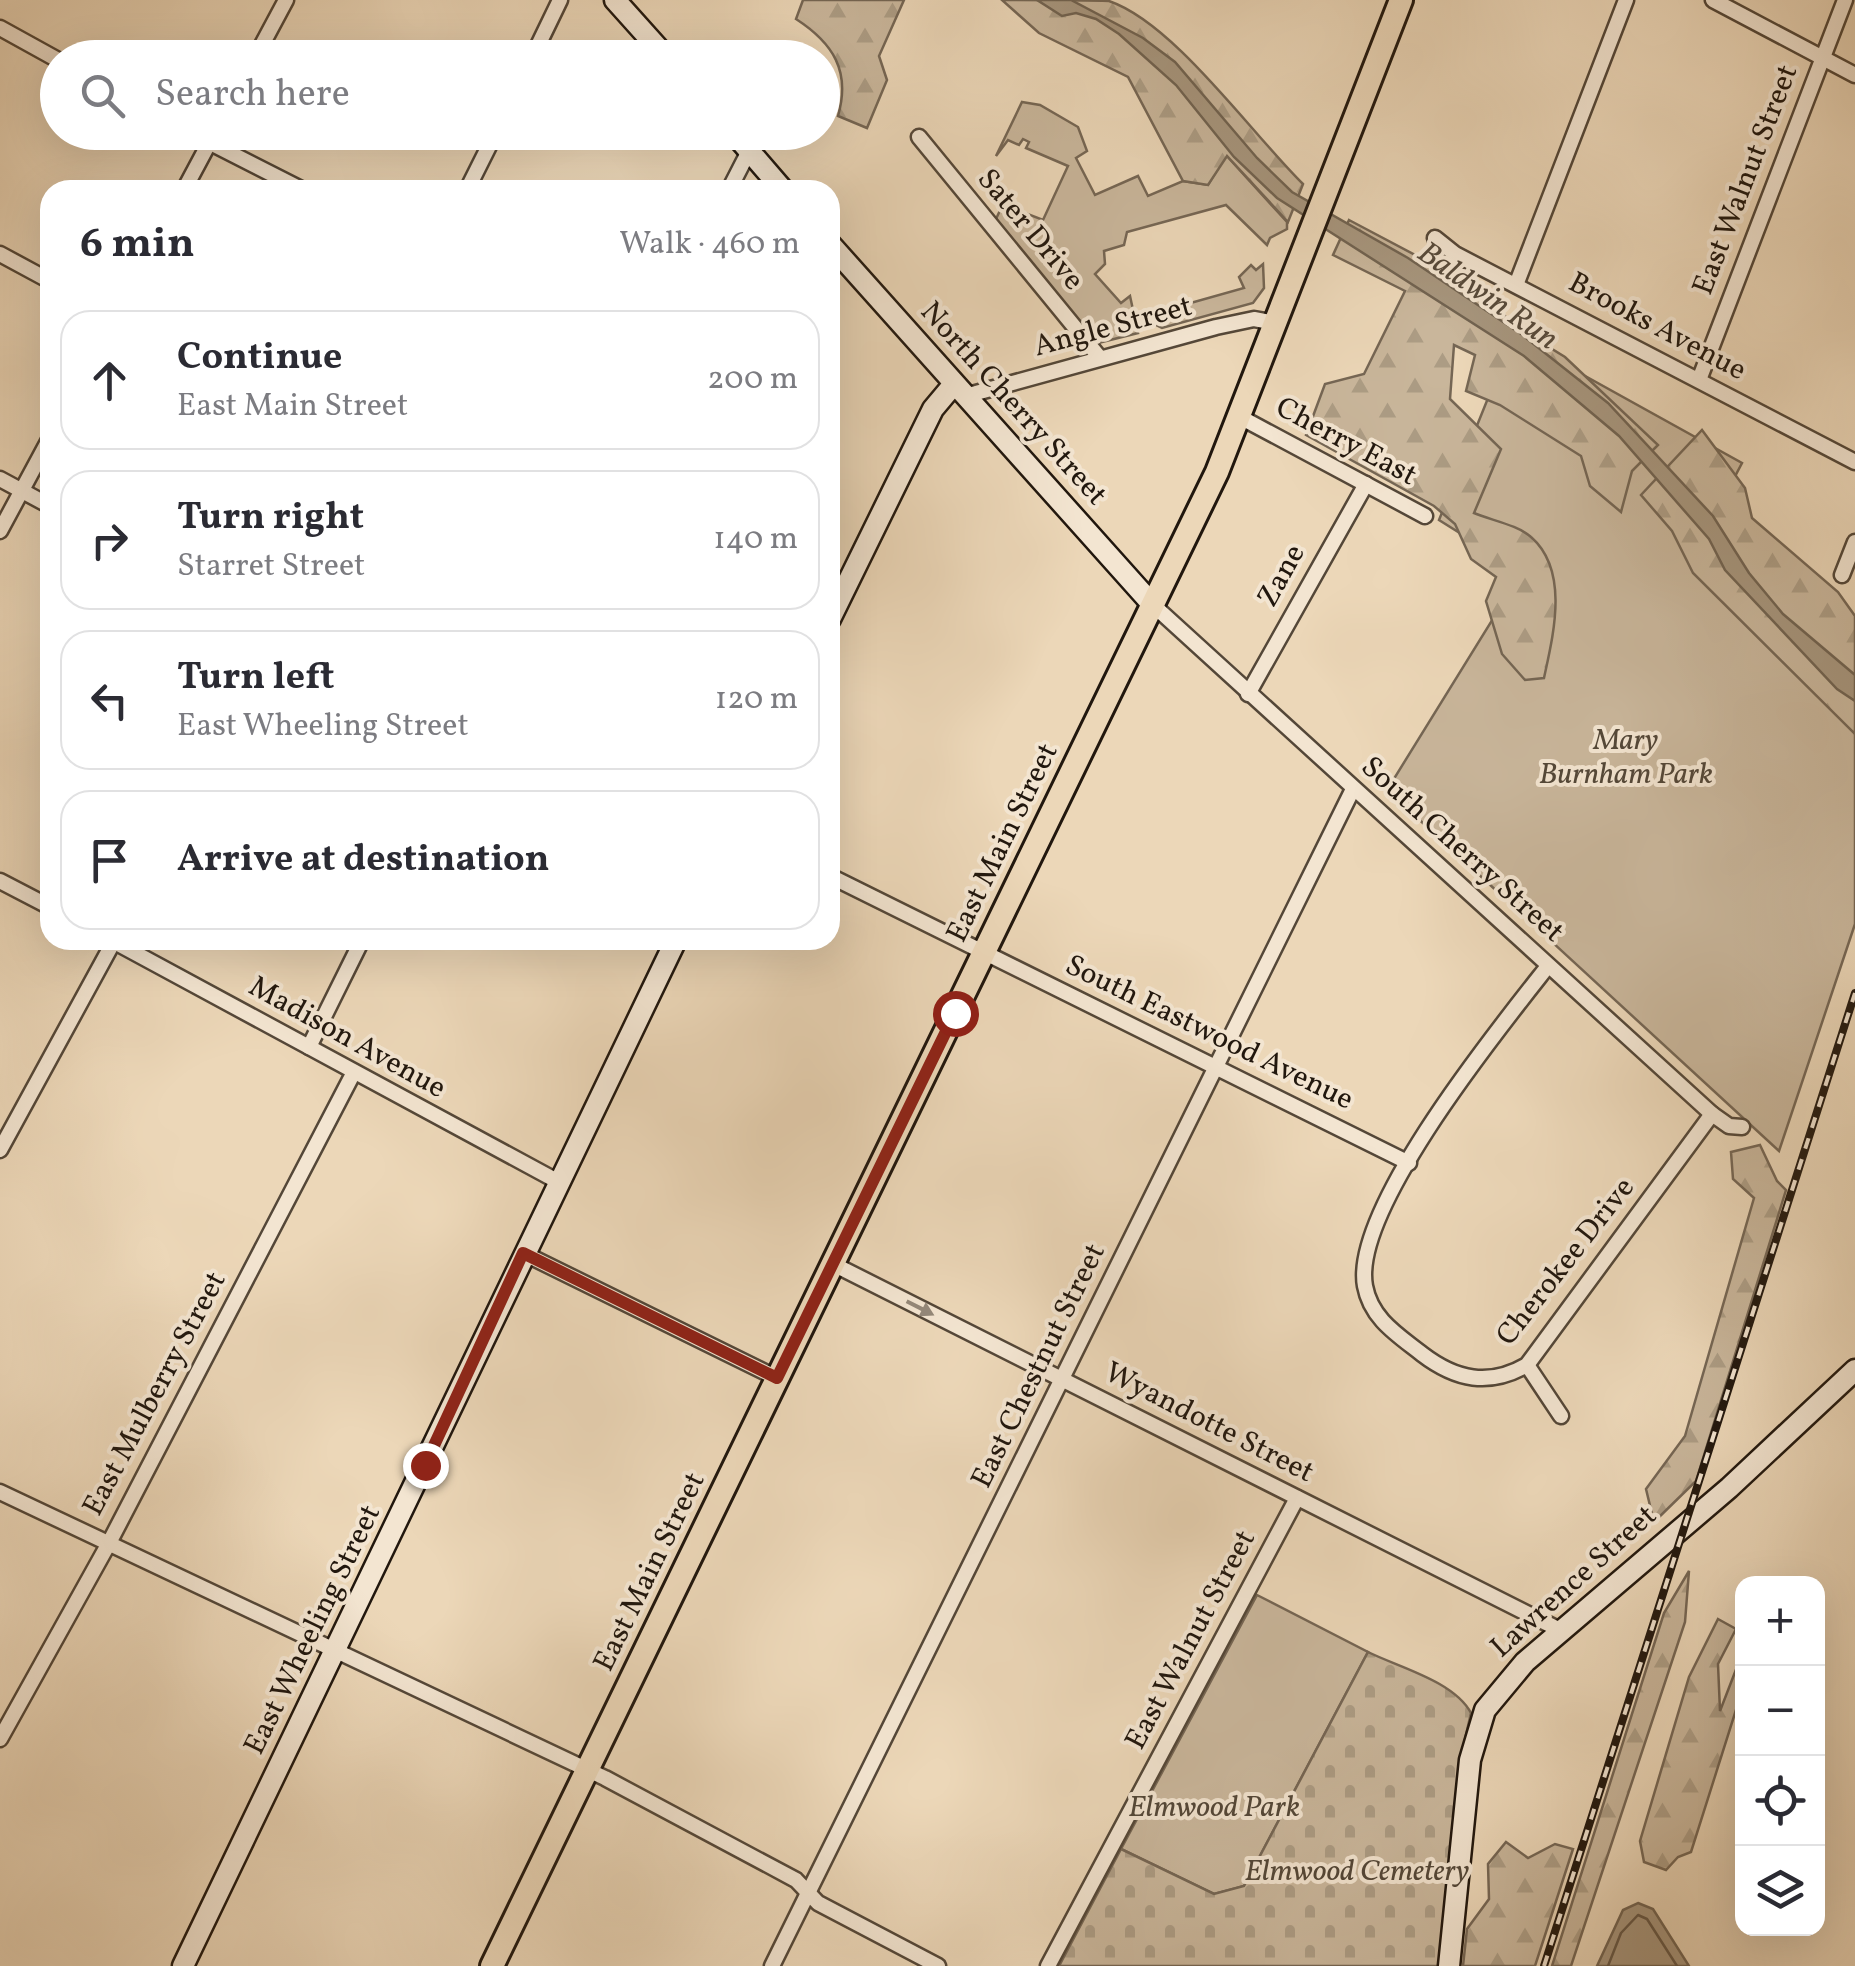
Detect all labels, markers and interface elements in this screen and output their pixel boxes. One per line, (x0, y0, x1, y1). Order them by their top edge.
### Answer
search box (40, 40, 840, 150)
street label: East Walnut Street (1683, 59, 1809, 301)
icon: search (75, 68, 130, 123)
text: Search here (155, 69, 350, 122)
street label: Sater Drive (967, 160, 1093, 300)
text: 6 min (80, 216, 195, 275)
text: Walk · 460 m (619, 223, 800, 267)
water label: Baldwin Run (1408, 232, 1566, 362)
street label: Brooks Avenue (1561, 262, 1753, 392)
street label: Angle Street (1029, 286, 1197, 368)
street label: North Cherry Street (910, 293, 1116, 515)
text: Continue (177, 332, 342, 385)
icon: ahead (82, 353, 137, 408)
text: 200 m (707, 358, 798, 402)
text: East Main Street (177, 385, 408, 429)
street label: Cherry East (1268, 387, 1424, 497)
text: Turn right (177, 492, 364, 545)
icon: right (82, 513, 137, 568)
text: 140 m (713, 518, 798, 562)
street label: Zane (1248, 537, 1316, 615)
text: Starret Street (177, 545, 365, 589)
text: Turn left (177, 652, 334, 705)
icon: left (82, 673, 137, 728)
text: 120 m (715, 678, 798, 722)
text: East Wheeling Street (177, 705, 469, 749)
park label: Mary Burnham Park (1539, 720, 1713, 796)
street label: East Main Street (937, 736, 1069, 950)
street label: South Cherry Street (1351, 747, 1573, 953)
icon: arrive (82, 833, 137, 888)
text: Arrive at destination (177, 834, 550, 887)
street label: South Eastwood Avenue (1058, 945, 1360, 1121)
street label: Madison Avenue (241, 966, 453, 1110)
route start (933, 991, 979, 1037)
street label: Cherokee Drive (1487, 1169, 1645, 1355)
street label: East Chestnut Street (962, 1237, 1116, 1495)
street label: East Mulberry Street (73, 1264, 237, 1524)
one-way arrow (905, 1299, 934, 1316)
street label: Wyandotte Street (1097, 1352, 1321, 1494)
route end (403, 1443, 449, 1489)
street label: East Main Street (584, 1465, 716, 1679)
street label: Lawrence Street (1482, 1496, 1666, 1668)
street label: East Wheeling Street (234, 1498, 392, 1762)
street label: East Walnut Street (1115, 1523, 1267, 1757)
map controls (1735, 1576, 1825, 1936)
button: + (1735, 1576, 1825, 1666)
button: − (1735, 1666, 1825, 1756)
button: locate (1735, 1756, 1825, 1846)
park label: Elmwood Park (1128, 1787, 1300, 1829)
button: layers (1735, 1846, 1825, 1936)
park label: Elmwood Cemetery (1245, 1851, 1469, 1893)

